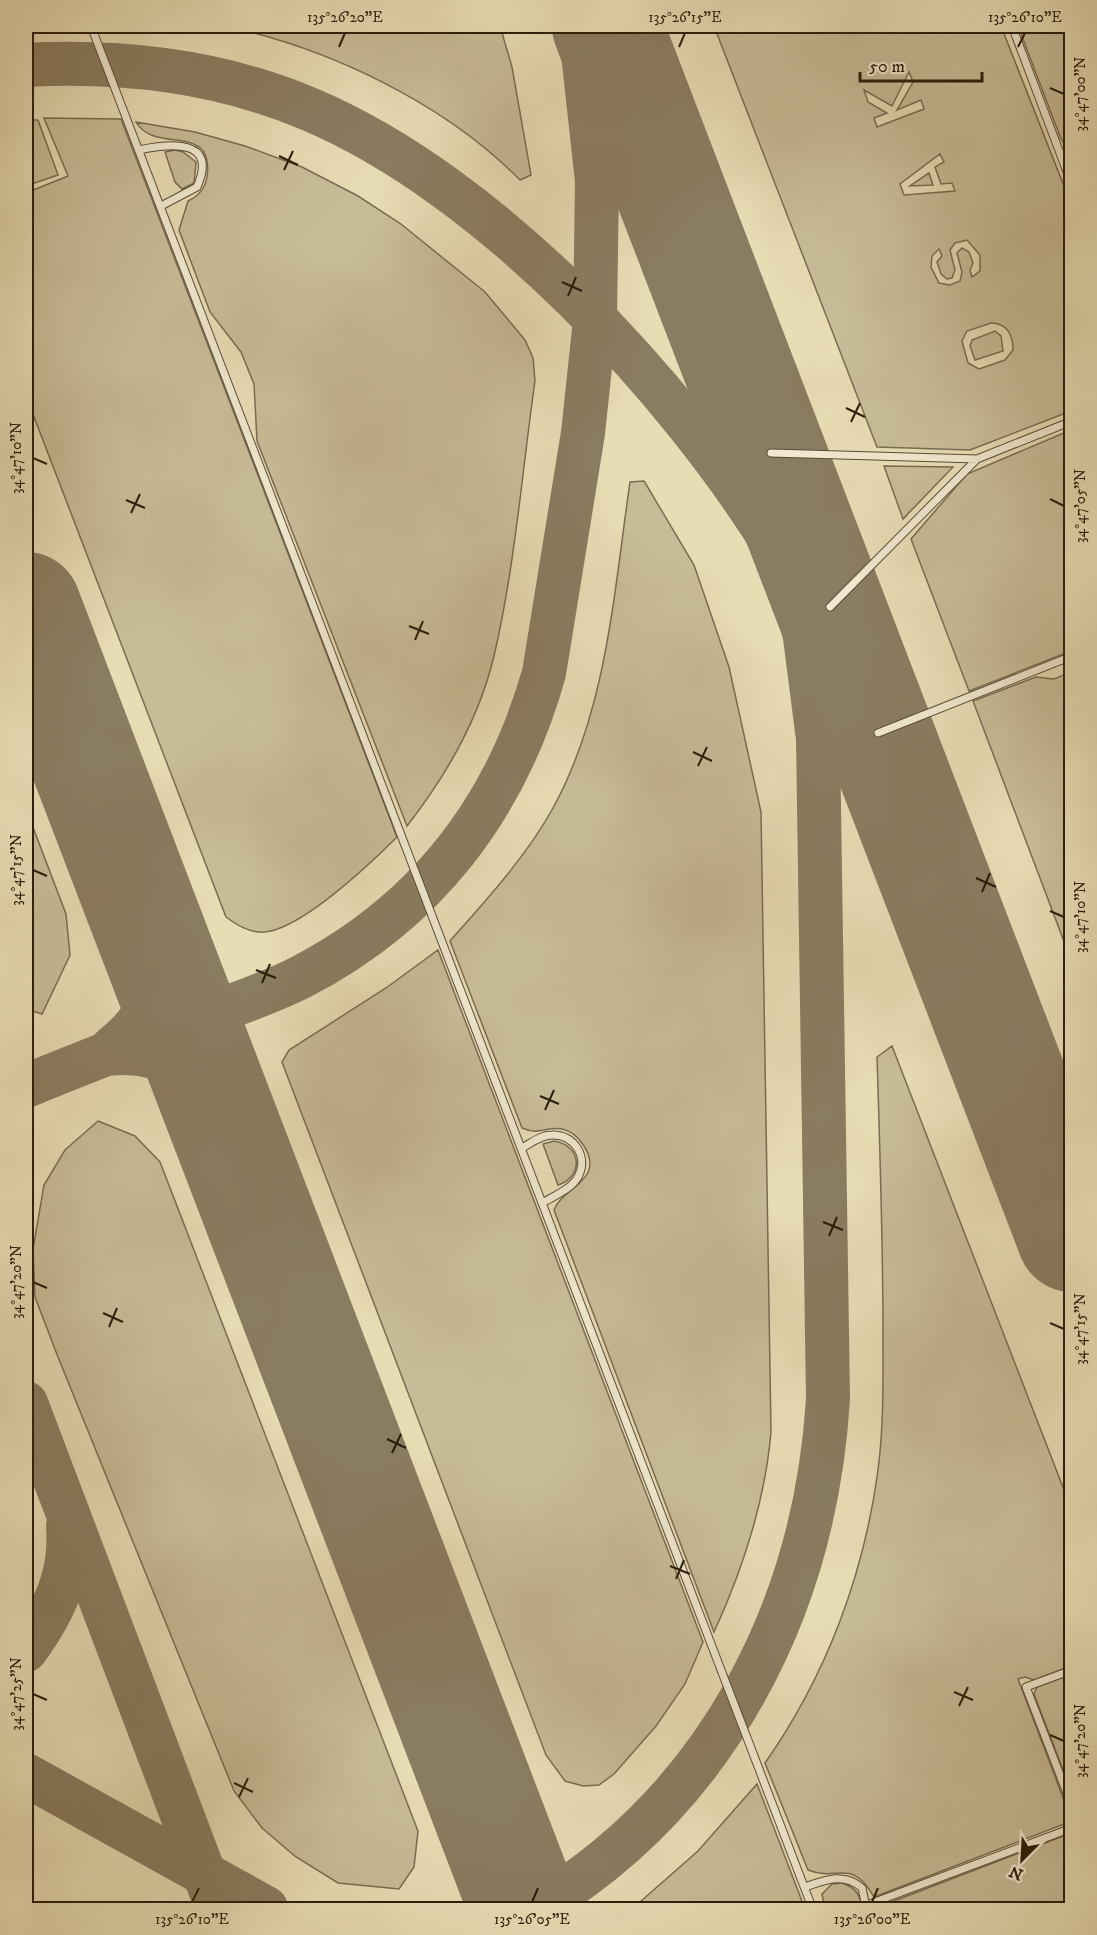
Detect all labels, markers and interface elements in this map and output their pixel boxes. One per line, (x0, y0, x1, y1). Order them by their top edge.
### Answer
text: 135°26'20"E (307, 8, 383, 27)
text: 135°26'15"E (648, 8, 722, 27)
text: 135°26'10"E (988, 8, 1062, 27)
scale bar (860, 45, 982, 83)
text: 50 m (869, 56, 905, 78)
text: 34°47'00"N (1071, 57, 1090, 131)
text: 34°47'10"N (7, 422, 26, 494)
text: 34°47'05"N (1071, 469, 1090, 543)
text: 34°47'15"N (7, 834, 26, 906)
text: 34°47'10"N (1071, 881, 1090, 953)
text: 34°47'20"N (7, 1245, 26, 1319)
text: 34°47'15"N (1071, 1293, 1090, 1365)
text: 34°47'25"N (7, 1657, 26, 1731)
text: 34°47'20"N (1071, 1704, 1090, 1778)
north arrow (992, 1830, 1052, 1890)
text: N (1006, 1861, 1026, 1885)
text: 135°26'10"E (155, 1910, 229, 1929)
text: 135°26'05"E (494, 1910, 570, 1929)
text: 135°26'00"E (834, 1910, 911, 1929)

